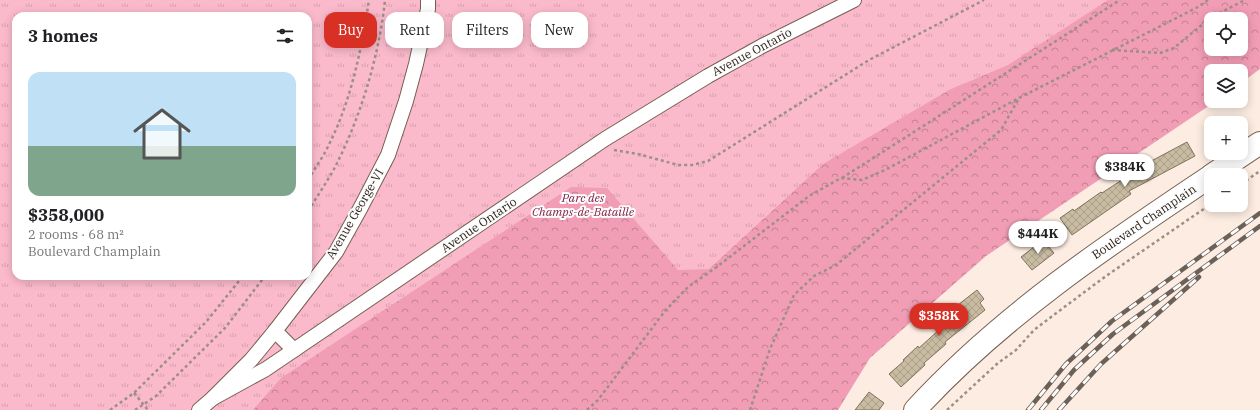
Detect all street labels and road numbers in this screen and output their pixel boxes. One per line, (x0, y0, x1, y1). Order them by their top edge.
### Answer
street label: Avenue Ontario (709, 24, 794, 79)
street label: Avenue George-VI (323, 166, 386, 262)
street label: Boulevard Champlain (1089, 181, 1199, 262)
street label: Avenue Ontario (438, 194, 520, 255)

